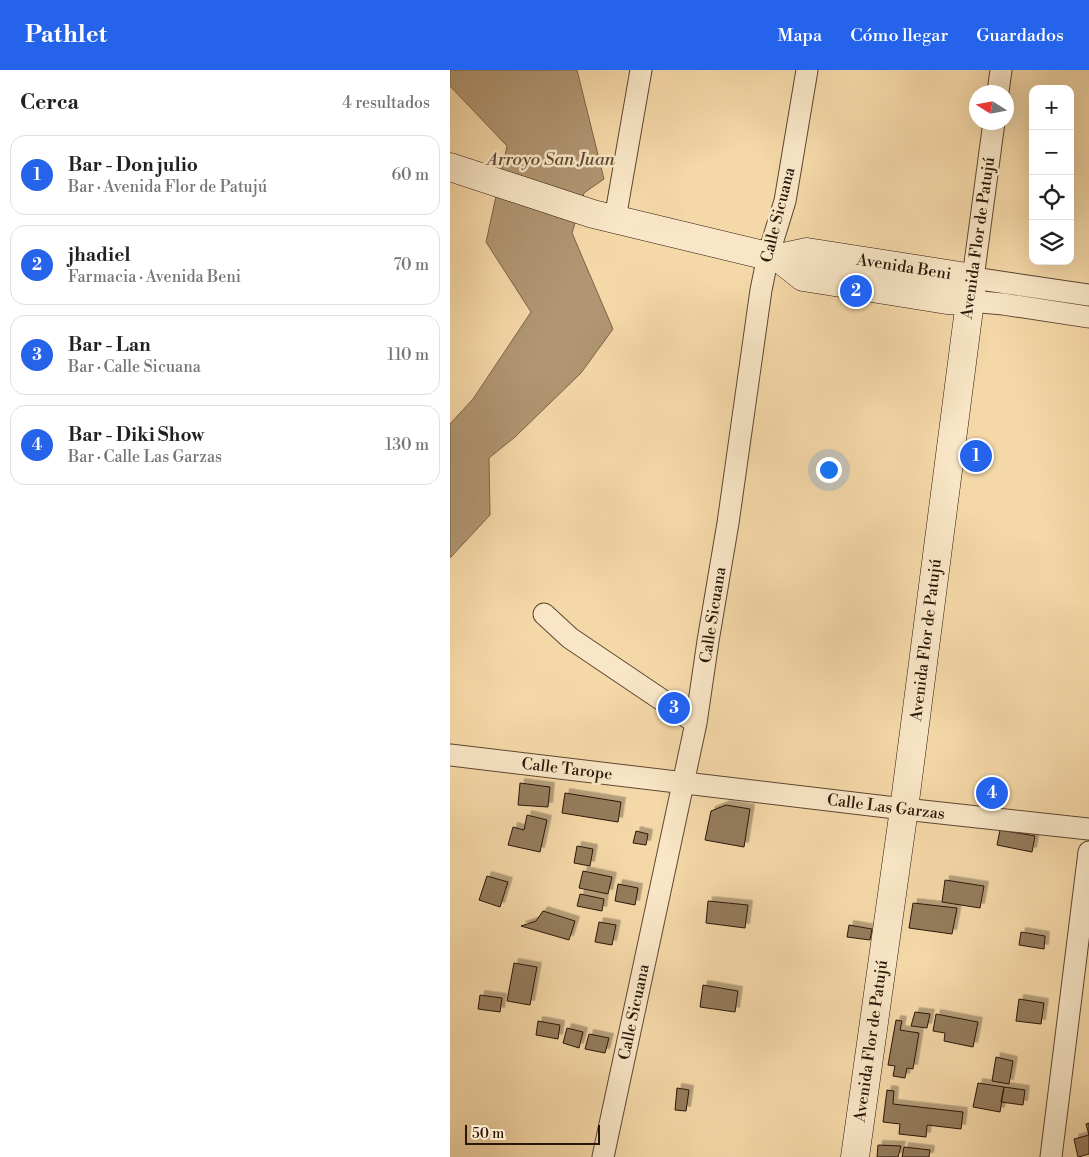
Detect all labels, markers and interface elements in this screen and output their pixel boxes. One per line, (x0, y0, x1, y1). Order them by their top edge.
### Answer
text: Pathlet (25, 20, 107, 50)
text: Mapa (778, 24, 822, 47)
text: Cómo llegar (850, 24, 948, 47)
text: Guardados (976, 24, 1064, 47)
north arrow (969, 85, 1014, 130)
map controls (1029, 85, 1074, 265)
button: + (1029, 85, 1074, 130)
text: Cerca (20, 90, 79, 116)
text: 4 resultados (342, 93, 430, 113)
button: − (1029, 130, 1074, 175)
water label: Arroyo San Juan (485, 148, 616, 171)
text: Bar - Don julio (68, 153, 198, 177)
street label: Avenida Flor de Patujú (957, 156, 999, 321)
street label: Calle Sicuana (757, 164, 800, 265)
text: 1 (33, 165, 41, 185)
text: 60 m (391, 165, 429, 185)
button: locate (1029, 175, 1074, 220)
text: Bar · Avenida Flor de Patujú (68, 177, 267, 197)
button: layers (1029, 220, 1074, 265)
text: jhadiel (68, 243, 131, 267)
street label: Avenida Beni (854, 250, 953, 284)
text: 2 (32, 255, 42, 275)
text: 70 m (393, 255, 429, 275)
text: Farmacia · Avenida Beni (68, 267, 241, 287)
pin: 2 (840, 272, 872, 310)
text: Bar - Lan (68, 333, 151, 357)
text: 3 (32, 345, 42, 365)
text: 110 m (387, 345, 429, 365)
text: Bar · Calle Sicuana (68, 357, 201, 377)
text: Bar - Diki Show (68, 423, 204, 447)
text: 4 (32, 435, 42, 455)
text: 130 m (385, 435, 429, 455)
pin: 1 (960, 437, 992, 475)
text: Bar · Calle Las Garzas (68, 447, 222, 467)
your location (816, 457, 842, 483)
street label: Avenida Flor de Patujú (906, 558, 946, 723)
street label: Calle Sicuana (696, 564, 731, 665)
pin: 3 (658, 689, 690, 727)
street label: Calle Tarope (520, 754, 614, 784)
pin: 4 (976, 774, 1008, 812)
street label: Calle Las Garzas (826, 790, 946, 824)
street label: Avenida Flor de Patujú (850, 959, 892, 1124)
street label: Calle Sicuana (614, 961, 654, 1062)
scale bar (465, 1122, 600, 1145)
text: 50 m (472, 1125, 504, 1143)

